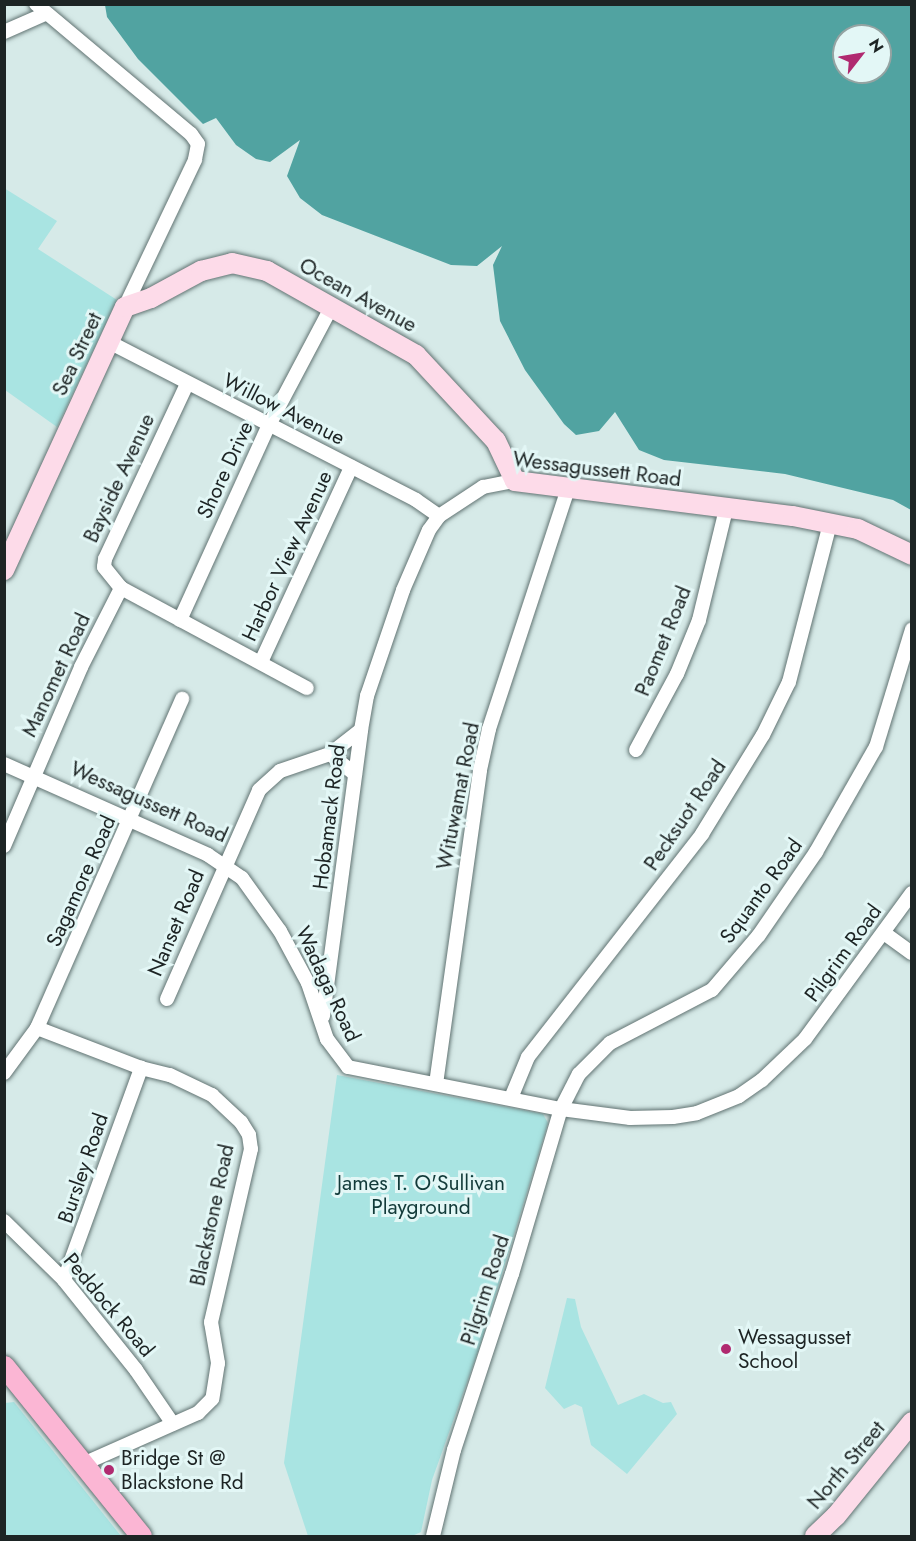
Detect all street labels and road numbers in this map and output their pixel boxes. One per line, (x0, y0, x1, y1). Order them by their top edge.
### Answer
street label: Ocean Avenue (295, 252, 421, 338)
street label: Sea Street (47, 308, 107, 400)
street label: Willow Avenue (219, 368, 349, 450)
street label: Bayside Avenue (78, 410, 160, 546)
street label: Shore Drive (191, 417, 259, 523)
street label: Wessagussett Road (511, 446, 683, 492)
street label: Harbor View Avenue (236, 467, 338, 645)
street label: Paomet Road (630, 582, 696, 700)
street label: Manomet Road (16, 609, 96, 741)
street label: Wituwamat Road (431, 720, 485, 872)
street label: Hobamack Road (308, 743, 350, 891)
street label: Pecksuot Road (639, 755, 731, 875)
street label: Wessagussett Road (67, 756, 231, 848)
street label: Sagamore Road (41, 812, 121, 950)
street label: Squanto Road (714, 834, 808, 948)
street label: Nanset Road (142, 866, 210, 980)
street label: Pilgrim Road (799, 899, 887, 1007)
street label: Wadaga Road (290, 922, 366, 1046)
street label: Bursley Road (52, 1110, 114, 1226)
street label: Blackstone Road (185, 1142, 239, 1288)
street label: Pilgrim Road (455, 1232, 515, 1348)
street label: Peddock Road (58, 1248, 160, 1362)
street label: North Street (802, 1416, 890, 1514)

